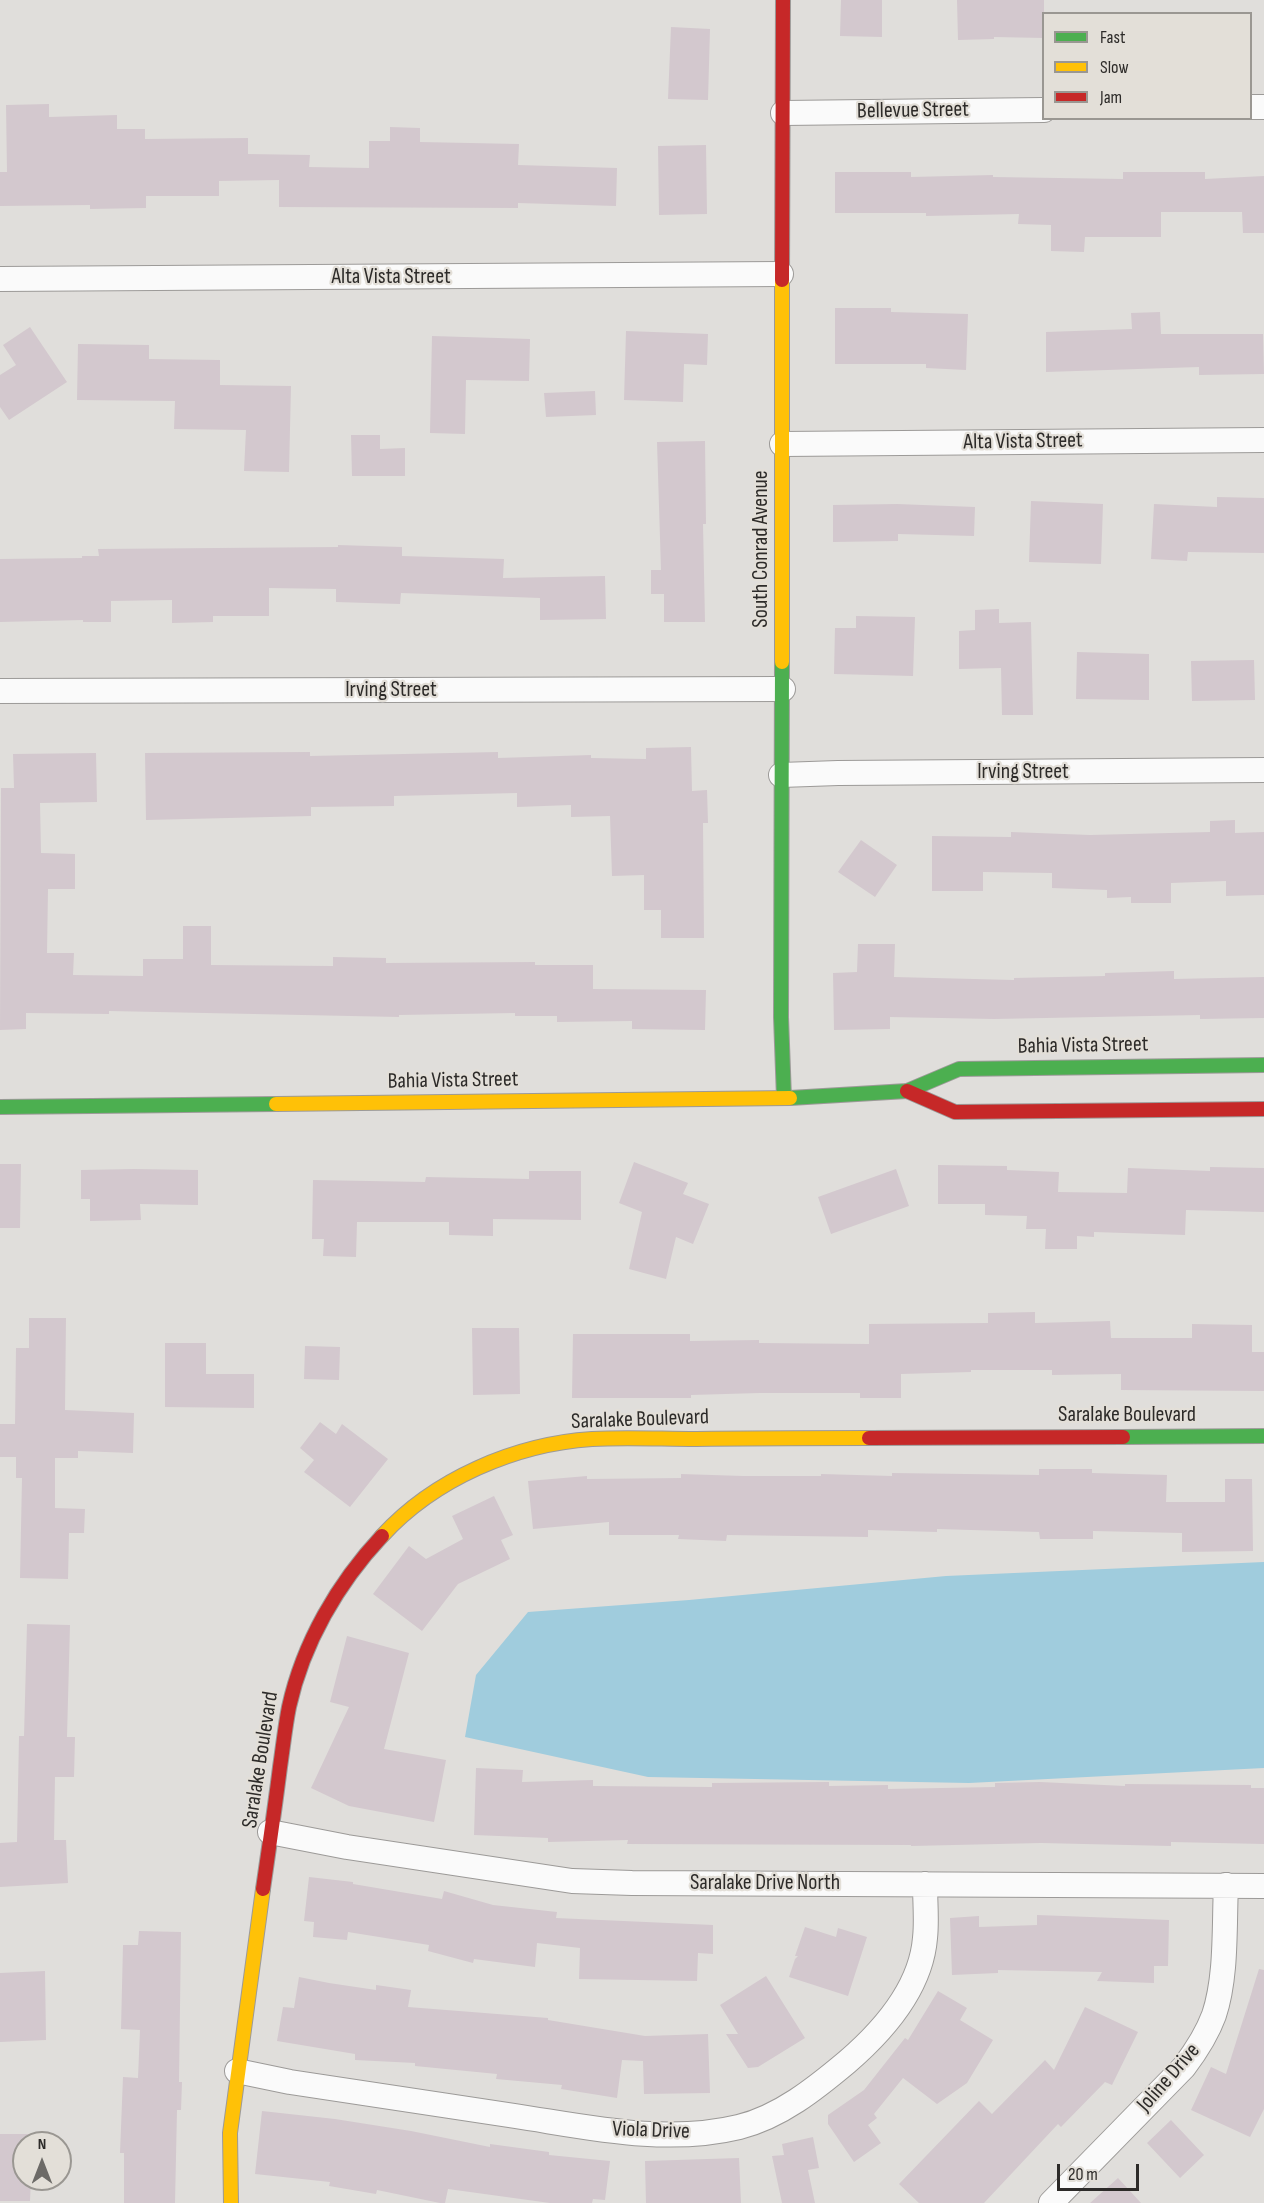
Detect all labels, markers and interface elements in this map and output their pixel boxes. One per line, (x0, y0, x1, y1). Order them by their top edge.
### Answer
legend (1042, 12, 1252, 120)
text: Fast (1100, 27, 1125, 48)
text: Slow (1100, 57, 1129, 78)
text: Jam (1100, 87, 1122, 108)
street label: Bellevue Street (857, 97, 969, 125)
street label: Alta Vista Street (331, 264, 451, 290)
street label: Alta Vista Street (963, 428, 1083, 456)
street label: South Conrad Avenue (748, 470, 774, 628)
street label: Irving Street (345, 677, 437, 703)
street label: Irving Street (977, 759, 1069, 785)
street label: Bahia Vista Street (1017, 1032, 1149, 1060)
street label: Bahia Vista Street (387, 1067, 519, 1095)
street label: Saralake Boulevard (1058, 1402, 1196, 1428)
street label: Saralake Boulevard (571, 1404, 709, 1436)
street label: Saralake Boulevard (237, 1690, 285, 1830)
street label: Saralake Drive North (690, 1870, 840, 1896)
street label: Joline Drive (1132, 2038, 1206, 2118)
street label: Viola Drive (612, 2116, 690, 2146)
north arrow (12, 2131, 72, 2191)
text: N (38, 2135, 46, 2154)
scale bar (1060, 2152, 1142, 2190)
text: 20 m (1068, 2164, 1098, 2185)

